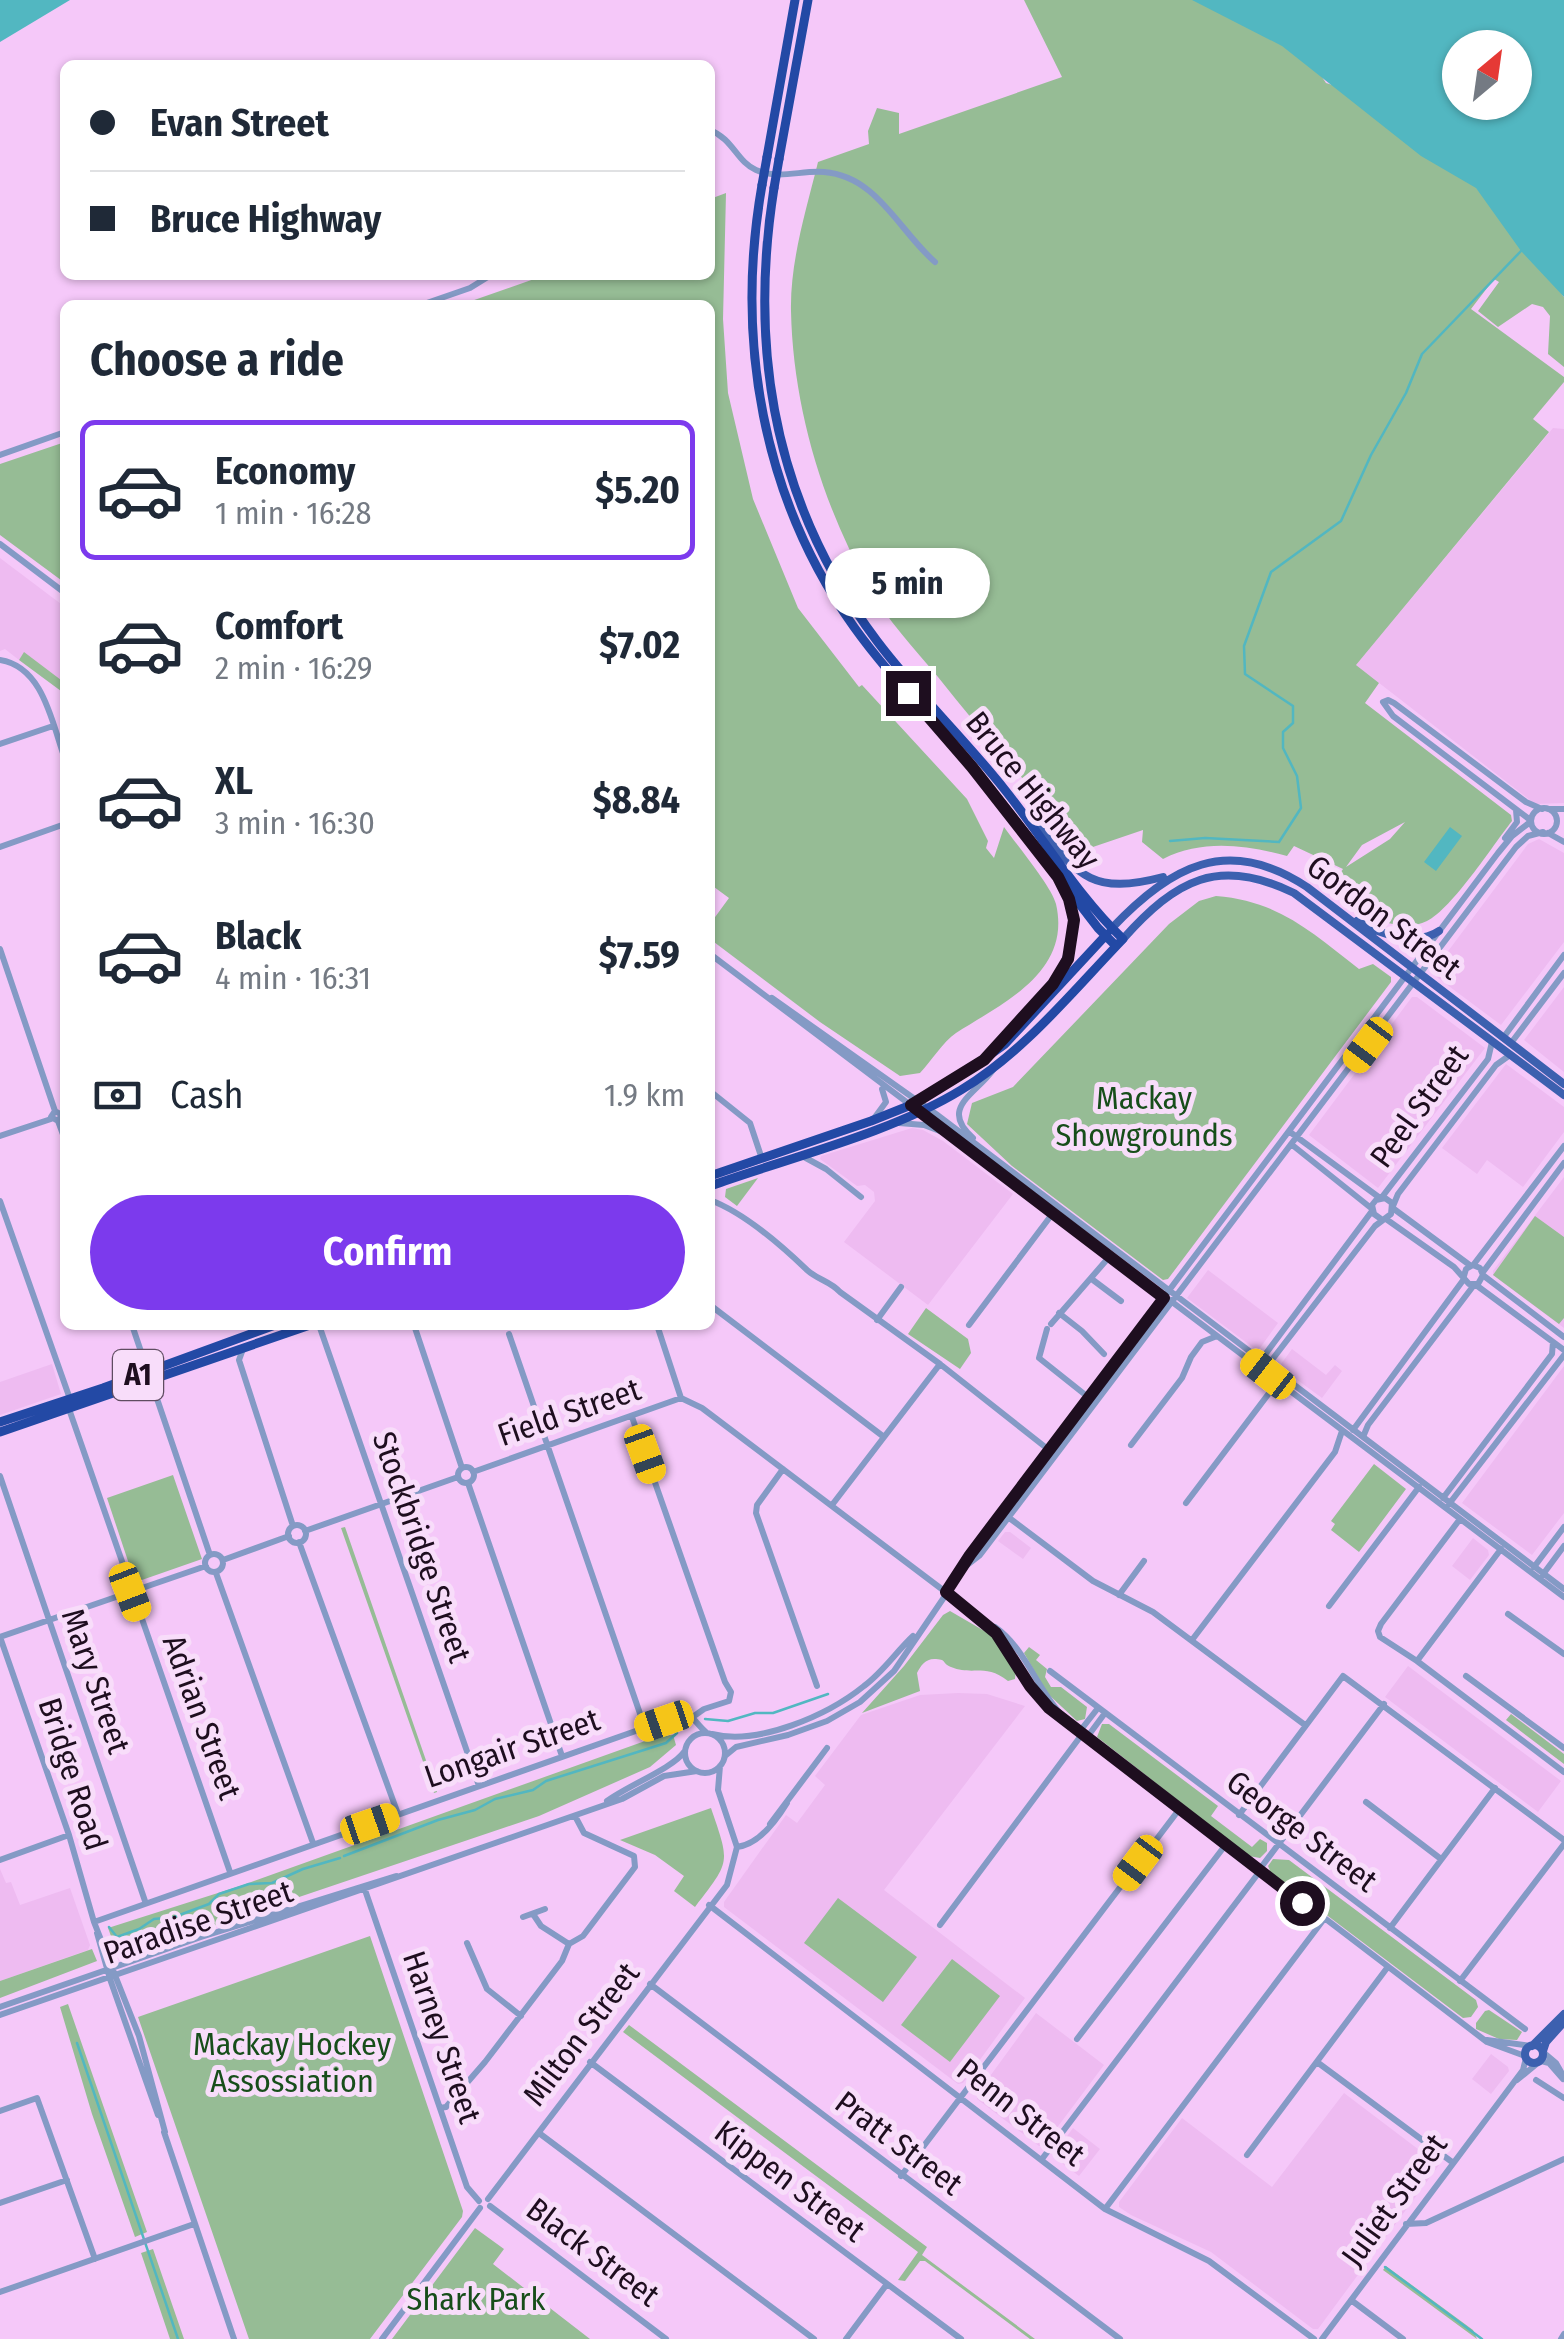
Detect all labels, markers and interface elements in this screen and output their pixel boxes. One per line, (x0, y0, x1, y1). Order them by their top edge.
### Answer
north arrow (1442, 30, 1532, 120)
map controls (1442, 30, 1532, 120)
text: Evan Street (150, 100, 329, 146)
text: Bruce Highway (150, 196, 381, 242)
text: Choose a ride (90, 333, 344, 387)
icon: car (95, 445, 185, 535)
text: Economy (215, 448, 355, 494)
text: $5.20 (595, 467, 680, 513)
text: 1 min · 16:28 (215, 494, 372, 532)
callout: 5 min (826, 548, 990, 618)
text: 5 min (872, 564, 943, 602)
icon: car (95, 600, 185, 690)
text: Comfort (215, 603, 343, 649)
text: $7.02 (599, 622, 680, 668)
text: 2 min · 16:29 (215, 649, 373, 687)
route end (886, 671, 931, 716)
street label: Bruce Highway (958, 704, 1108, 877)
icon: car (95, 755, 185, 845)
text: XL (215, 758, 253, 804)
text: $8.84 (593, 777, 680, 823)
text: 3 min · 16:30 (215, 804, 375, 842)
street label: Gordon Street (1300, 847, 1469, 987)
icon: car (95, 910, 185, 1000)
text: Black (215, 913, 301, 959)
text: $7.59 (599, 932, 680, 978)
text: 4 min · 16:31 (215, 959, 371, 997)
car (1338, 1012, 1398, 1078)
street label: Peel Street (1362, 1037, 1476, 1175)
icon: cash (90, 1068, 145, 1123)
text: Cash (170, 1072, 244, 1118)
text: 1.9 km (604, 1076, 685, 1114)
park label: Mackay Showgrounds (1055, 1079, 1233, 1154)
button: Confirm (90, 1195, 685, 1310)
car (1235, 1344, 1301, 1404)
road number: A1 (113, 1350, 163, 1400)
street label: Field Street (493, 1370, 646, 1454)
car (621, 1421, 669, 1487)
street label: Stockbridge Street (365, 1427, 479, 1668)
car (105, 1559, 155, 1625)
street label: Mary Street (54, 1604, 139, 1759)
street label: Adrian Street (155, 1630, 249, 1805)
street label: Bridge Road (31, 1693, 115, 1855)
car (631, 1697, 697, 1745)
street label: Longair Street (419, 1700, 605, 1796)
street label: George Street (1219, 1762, 1385, 1900)
car (337, 1800, 403, 1848)
car (1108, 1830, 1168, 1896)
street label: Paradise Street (98, 1872, 298, 1972)
route start (1280, 1881, 1325, 1926)
street label: Harney Street (395, 1946, 489, 2128)
street label: Milton Street (515, 1955, 647, 2113)
park label: Mackay Hockey Assossiation (193, 2025, 392, 2100)
street label: Penn Street (950, 2050, 1093, 2174)
street label: Pratt Street (828, 2083, 970, 2203)
street label: Kippen Street (708, 2112, 873, 2250)
street label: Juliet Street (1333, 2126, 1455, 2274)
street label: Black Street (519, 2190, 667, 2315)
park label: Shark Park (407, 2280, 546, 2318)

